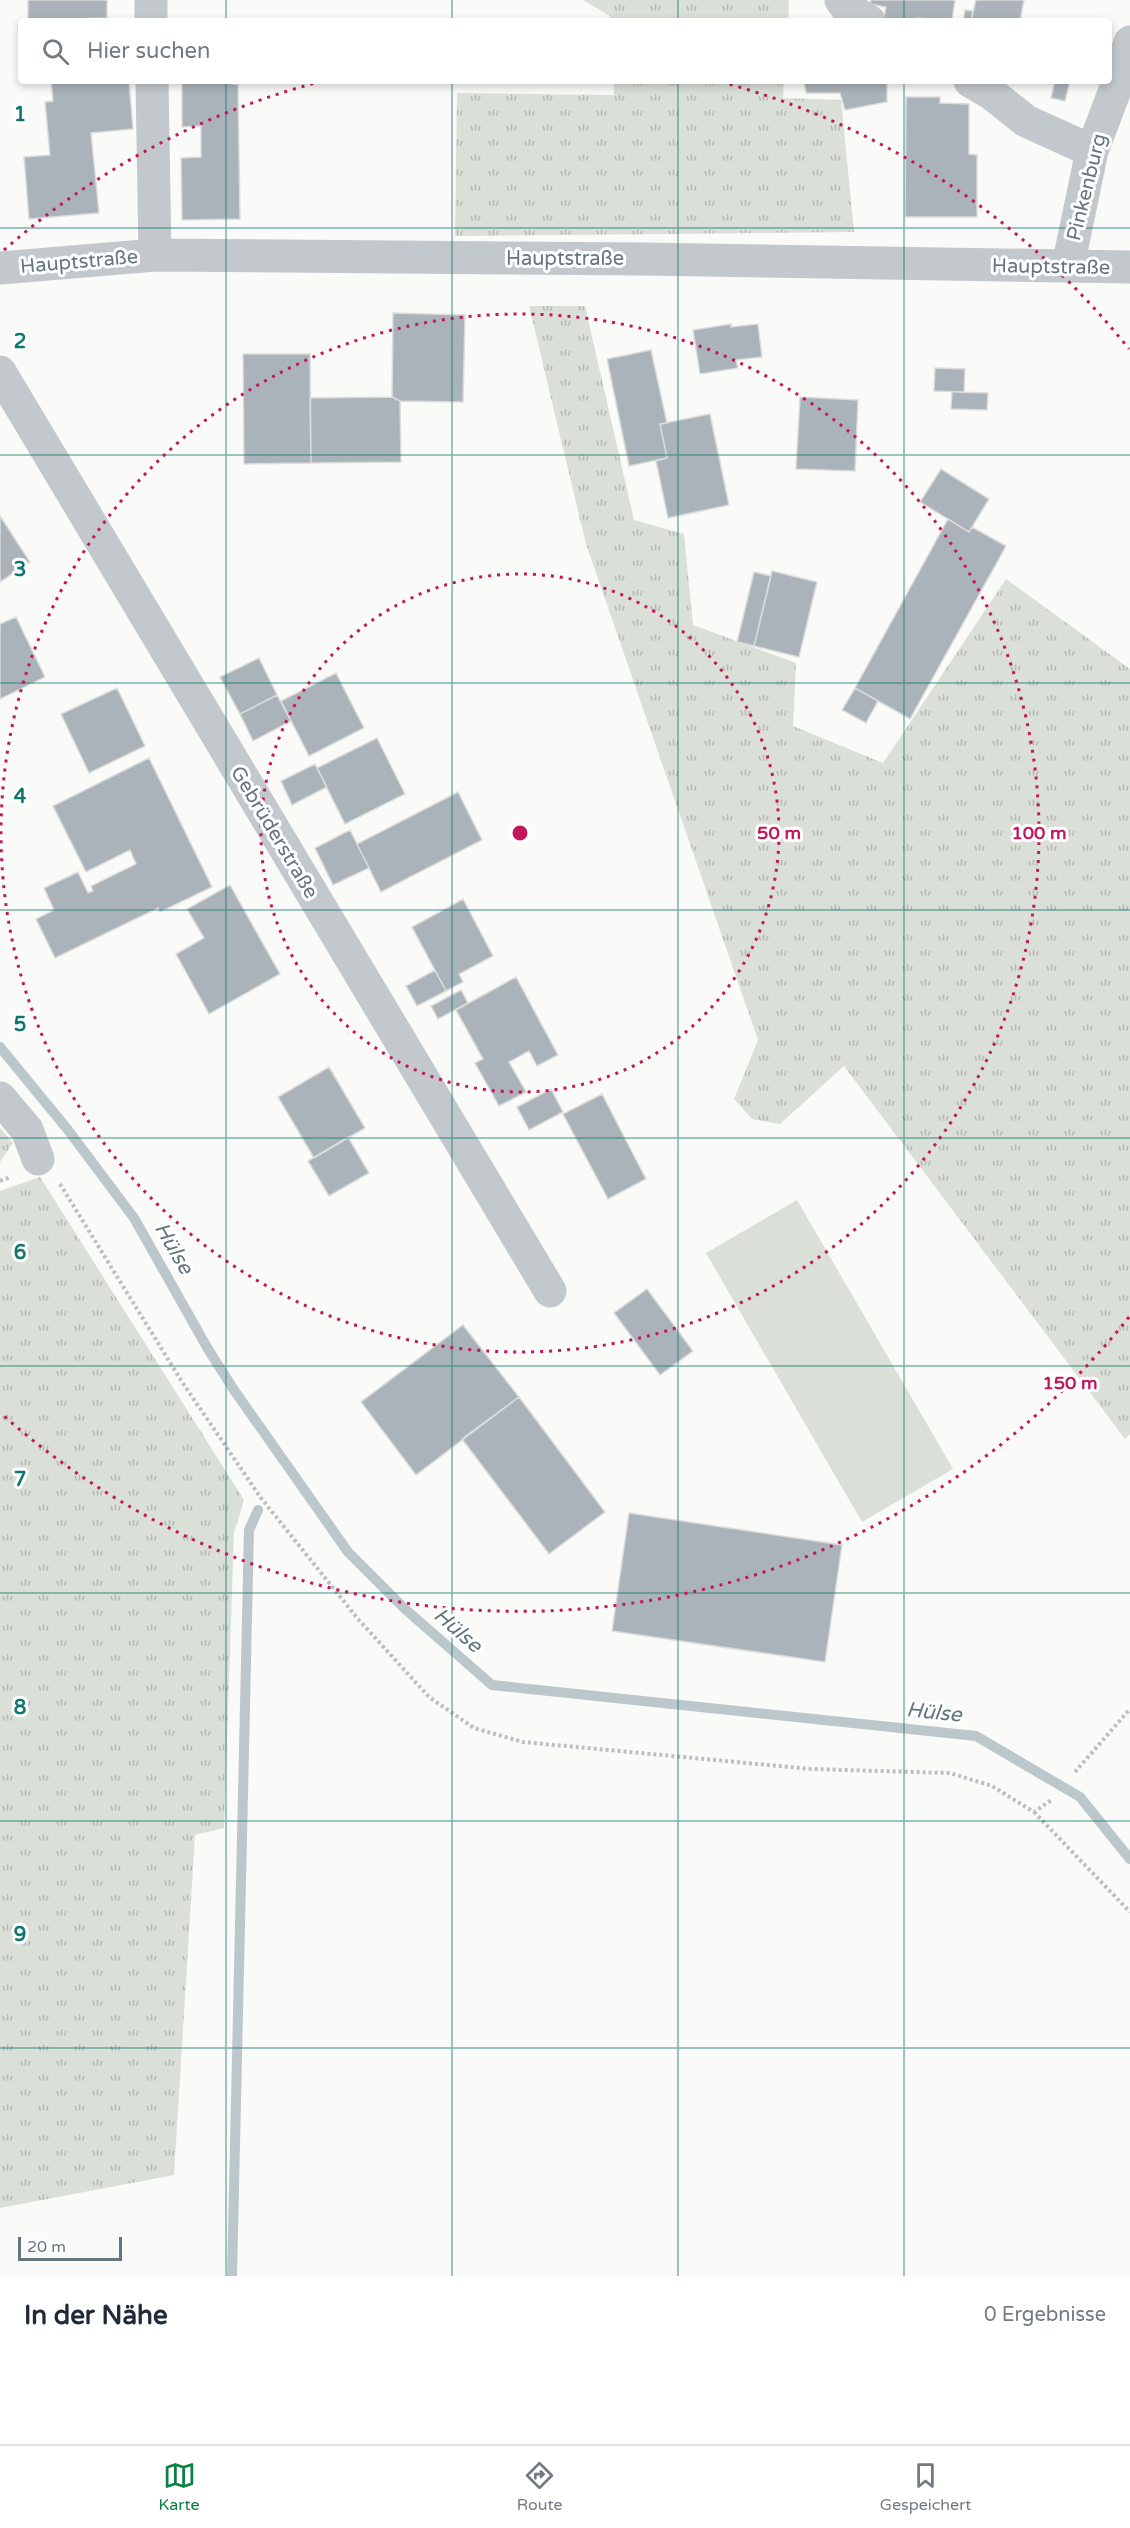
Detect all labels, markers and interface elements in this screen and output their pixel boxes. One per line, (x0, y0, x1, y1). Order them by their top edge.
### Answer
search box (18, 18, 1112, 84)
icon: search (39, 35, 72, 68)
text: Hier suchen (87, 38, 210, 64)
text: 1 (14, 103, 26, 127)
street label: Pinkenburg (1062, 131, 1112, 243)
street label: Hauptstraße (19, 245, 139, 279)
street label: Hauptstraße (506, 247, 624, 271)
street label: Hauptstraße (992, 254, 1110, 280)
text: 2 (14, 330, 26, 354)
text: 3 (14, 558, 26, 582)
street label: Gebrüderstraße (225, 762, 323, 903)
text: 4 (14, 785, 27, 809)
text: 50 m (757, 822, 801, 844)
text: 100 m (1011, 822, 1067, 844)
centre of rings (510, 823, 530, 843)
text: 5 (14, 1013, 26, 1037)
water label: Hülse (149, 1218, 199, 1280)
text: 6 (14, 1241, 26, 1265)
text: 150 m (1042, 1372, 1098, 1394)
text: 7 (14, 1468, 26, 1492)
water label: Hülse (428, 1603, 488, 1659)
text: 8 (14, 1696, 26, 1720)
water label: Hülse (905, 1697, 964, 1728)
text: 9 (14, 1923, 26, 1947)
scale bar (18, 2234, 122, 2262)
text: 20 m (27, 2237, 66, 2257)
text: In der Nähe (24, 2300, 168, 2331)
text: 0 Ergebnisse (984, 2303, 1106, 2327)
tab: Karte (159, 2459, 200, 2515)
tab: Route (517, 2459, 563, 2515)
tab: Gespeichert (880, 2459, 971, 2515)

